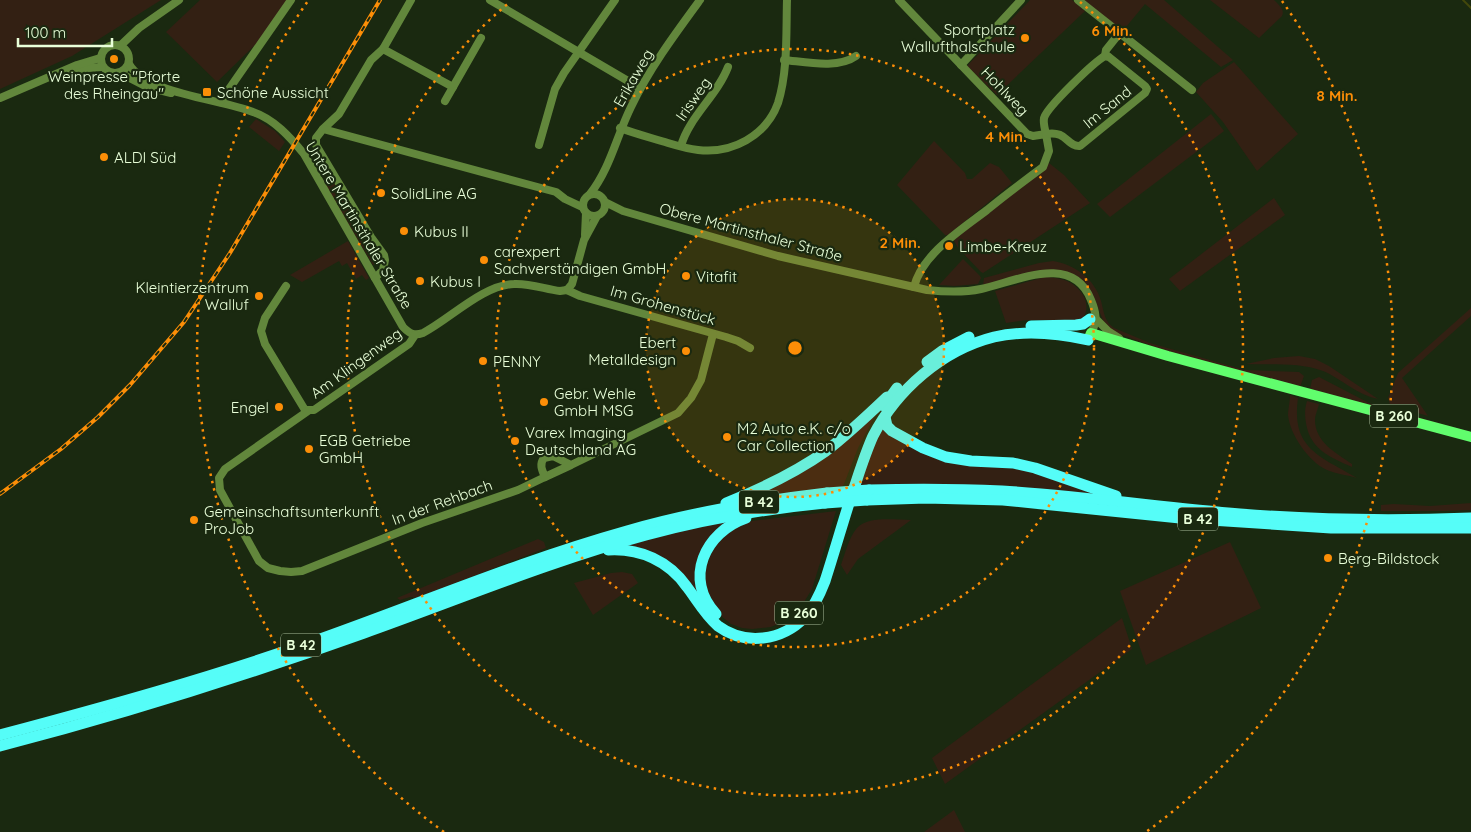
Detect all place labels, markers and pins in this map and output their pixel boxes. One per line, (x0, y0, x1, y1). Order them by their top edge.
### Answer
place label: Sportplatz Wallufthalschule (901, 20, 1015, 56)
marker: Sportplatz Wallufthalschule (1019, 32, 1031, 44)
marker: Weinpresse "Pforte des Rheingau" (108, 53, 120, 65)
place label: Weinpresse "Pforte des Rheingau" (48, 67, 180, 103)
place label: Schöne Aussicht (217, 83, 329, 102)
marker: Schöne Aussicht (201, 86, 213, 98)
place label: ALDI Süd (114, 148, 176, 167)
marker: ALDI Süd (98, 151, 110, 163)
place label: SolidLine AG (391, 184, 477, 203)
marker: SolidLine AG (375, 187, 387, 199)
place label: Kubus II (414, 222, 469, 241)
marker: Kubus II (398, 225, 410, 237)
place label: Limbe-Kreuz (959, 237, 1047, 256)
marker: Limbe-Kreuz (943, 240, 955, 252)
place label: carexpert Sachverständigen GmbH (494, 242, 666, 278)
marker: carexpert Sachverständigen GmbH (478, 254, 490, 266)
place label: Vitafit (696, 267, 737, 286)
marker: Vitafit (680, 270, 692, 282)
place label: Kubus I (430, 272, 481, 291)
marker: Kubus I (414, 275, 426, 287)
place label: Kleintierzentrum Walluf (135, 278, 250, 314)
marker: Kleintierzentrum Walluf (253, 290, 265, 302)
place label: Ebert Metalldesign (588, 333, 676, 369)
centre of rings (786, 339, 804, 357)
marker: Ebert Metalldesign (680, 345, 692, 357)
place label: PENNY (493, 352, 541, 371)
marker: PENNY (477, 355, 489, 367)
place label: Gebr. Wehle GmbH MSG (554, 384, 636, 420)
marker: Gebr. Wehle GmbH MSG (538, 396, 550, 408)
place label: Engel (231, 398, 269, 417)
marker: Engel (273, 401, 285, 413)
place label: M2 Auto e.K. c/o Car Collection (737, 419, 851, 455)
place label: Varex Imaging Deutschland AG (525, 423, 636, 459)
place label: EGB Getriebe GmbH (319, 431, 411, 467)
marker: M2 Auto e.K. c/o Car Collection (721, 431, 733, 443)
marker: Varex Imaging Deutschland AG (509, 435, 521, 447)
marker: EGB Getriebe GmbH (303, 443, 315, 455)
place label: Gemeinschaftsunterkunft ProJob (204, 502, 379, 538)
marker: Gemeinschaftsunterkunft ProJob (188, 514, 200, 526)
place label: Berg-Bildstock (1338, 549, 1439, 568)
marker: Berg-Bildstock (1322, 552, 1334, 564)

